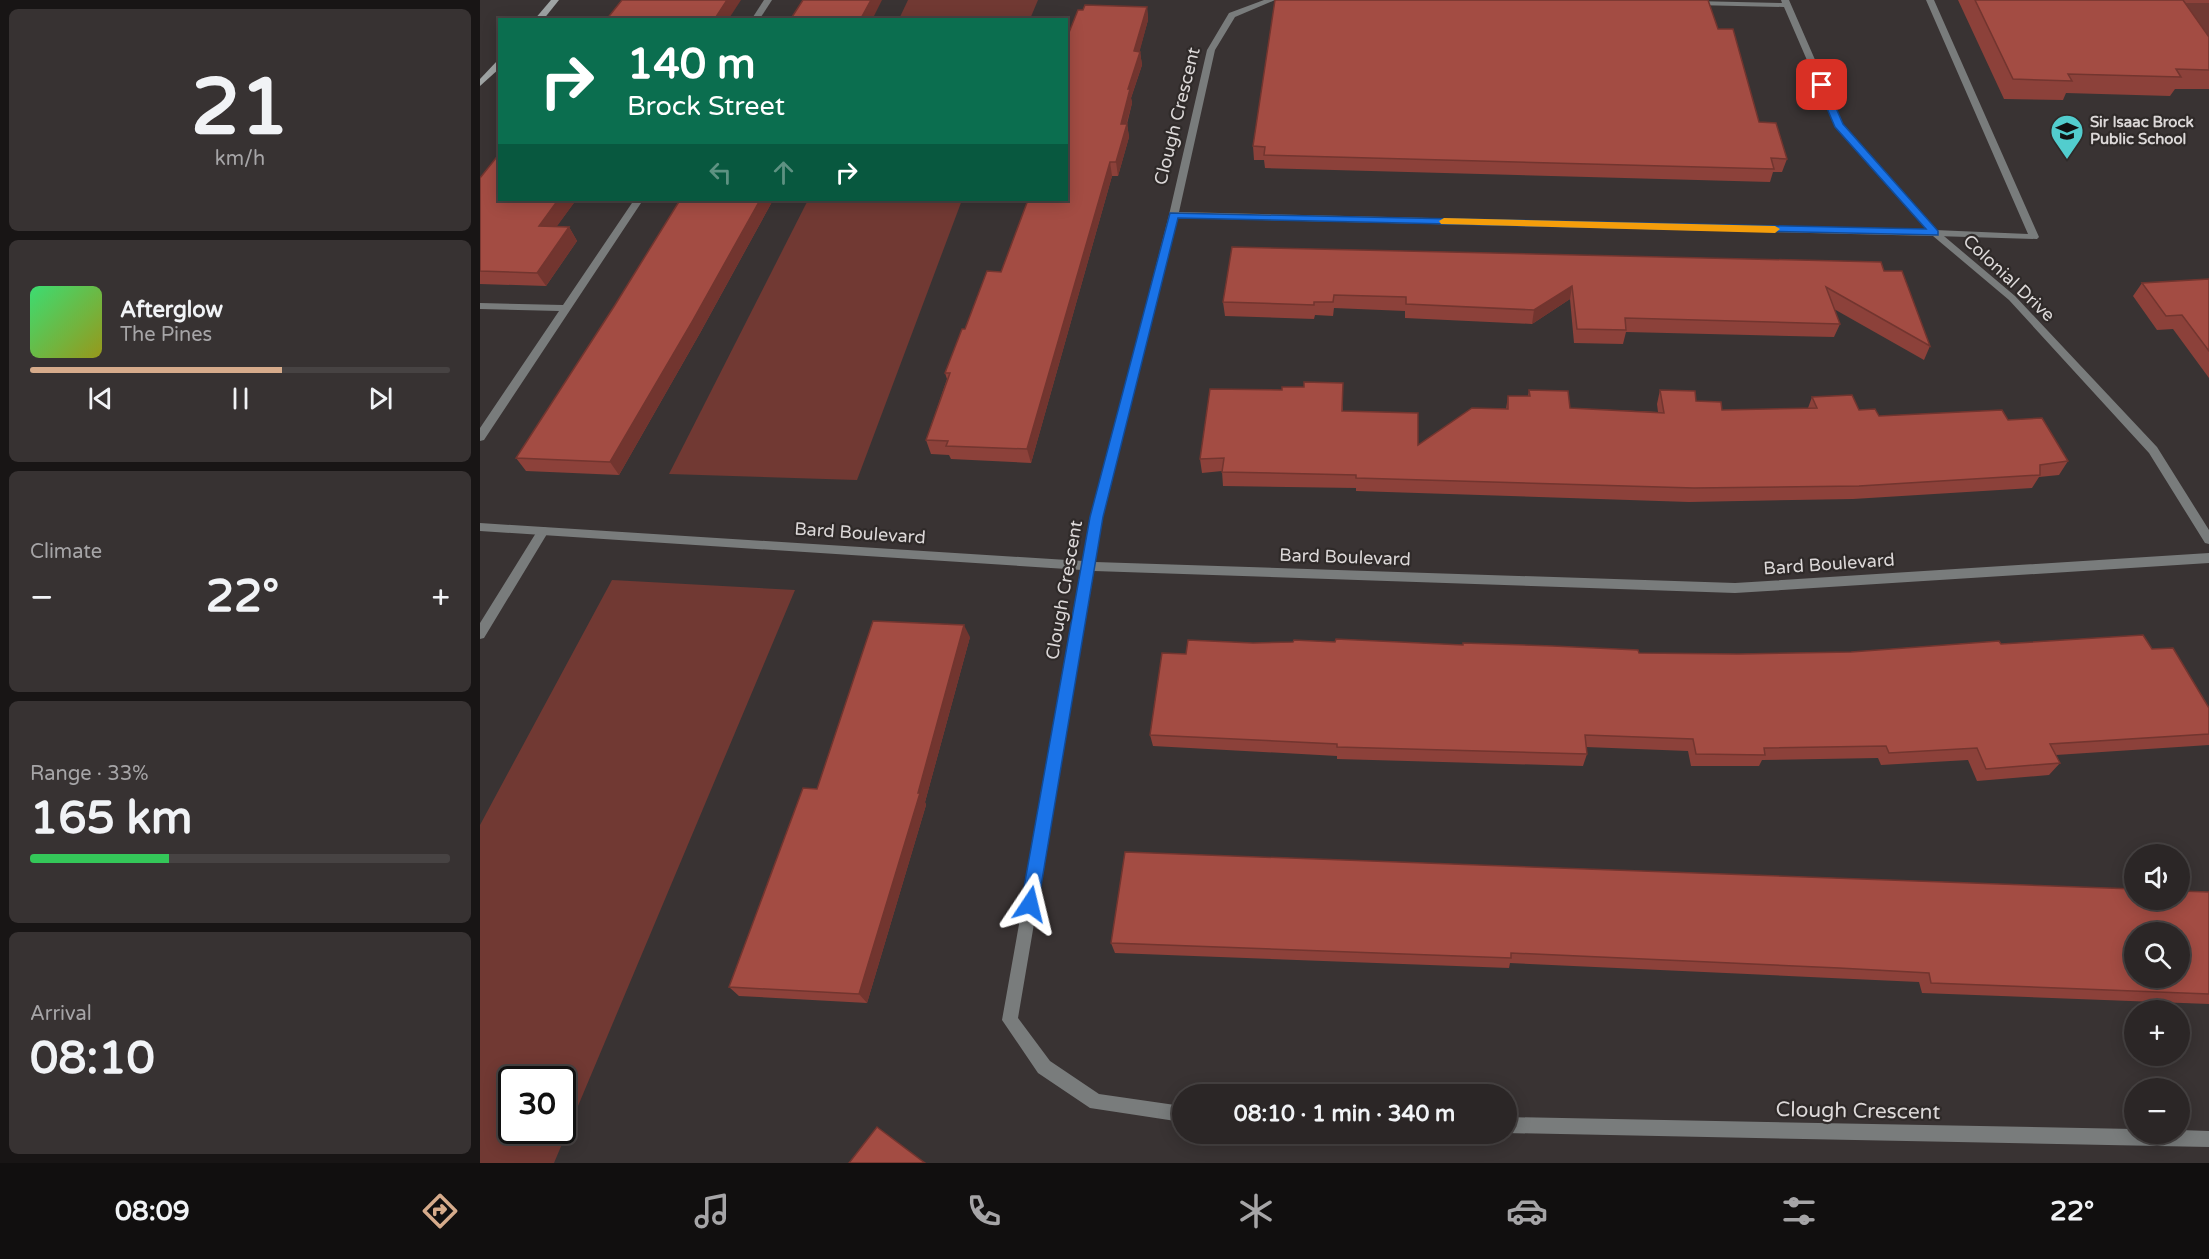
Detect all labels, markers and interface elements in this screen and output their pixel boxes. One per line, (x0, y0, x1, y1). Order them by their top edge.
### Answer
text: 140 m (627, 39, 756, 90)
icon: right (528, 42, 606, 120)
street label: Clough Crescent (1149, 45, 1205, 187)
pin (1796, 59, 1847, 110)
text: 21 (191, 61, 289, 155)
icon: arrive (1805, 68, 1838, 101)
text: Brock Street (627, 90, 785, 123)
school or university icon: Sir Isaac Brock Public School (2049, 113, 2085, 160)
place label: Sir Isaac Brock Public School (2090, 113, 2194, 148)
text: km/h (215, 147, 265, 171)
icon: left (704, 156, 737, 189)
icon: ahead (767, 156, 800, 189)
icon: right (830, 156, 863, 189)
street label: Colonial Drive (1958, 230, 2060, 326)
text: Afterglow (120, 297, 223, 323)
text: The Pines (120, 323, 212, 347)
icon: previous (84, 382, 117, 415)
icon: pause (224, 382, 257, 415)
icon: next (364, 382, 397, 415)
street label: Bard Boulevard (794, 517, 926, 549)
street label: Clough Crescent (1041, 519, 1087, 661)
text: Climate (30, 540, 102, 564)
street label: Bard Boulevard (1279, 544, 1411, 570)
street label: Bard Boulevard (1763, 548, 1895, 580)
text: 22° (206, 570, 279, 624)
text: − (30, 578, 54, 617)
text: + (431, 578, 450, 617)
text: Range · 33% (30, 762, 149, 786)
text: 165 km (30, 792, 192, 846)
map controls (2124, 844, 2190, 1144)
button: sound (2124, 844, 2190, 910)
position arrow (998, 872, 1062, 936)
button: search (2124, 922, 2190, 988)
button: + (2124, 1000, 2190, 1066)
text: Arrival (30, 1002, 92, 1026)
text: 08:10 (30, 1032, 155, 1086)
speed limit sign: 30 (498, 1066, 576, 1144)
button: − (2124, 1078, 2190, 1144)
street label: Clough Crescent (1776, 1097, 1940, 1125)
text: 08:10 · 1 min · 340 m (1234, 1101, 1455, 1127)
icon: directions (419, 1190, 461, 1232)
icon: music (691, 1190, 733, 1232)
icon: phone (963, 1190, 1005, 1232)
icon: climate (1235, 1190, 1277, 1232)
icon: car (1506, 1190, 1548, 1232)
icon: filters (1778, 1190, 1820, 1232)
text: 08:09 (115, 1195, 190, 1228)
text: 22° (2050, 1195, 2094, 1228)

